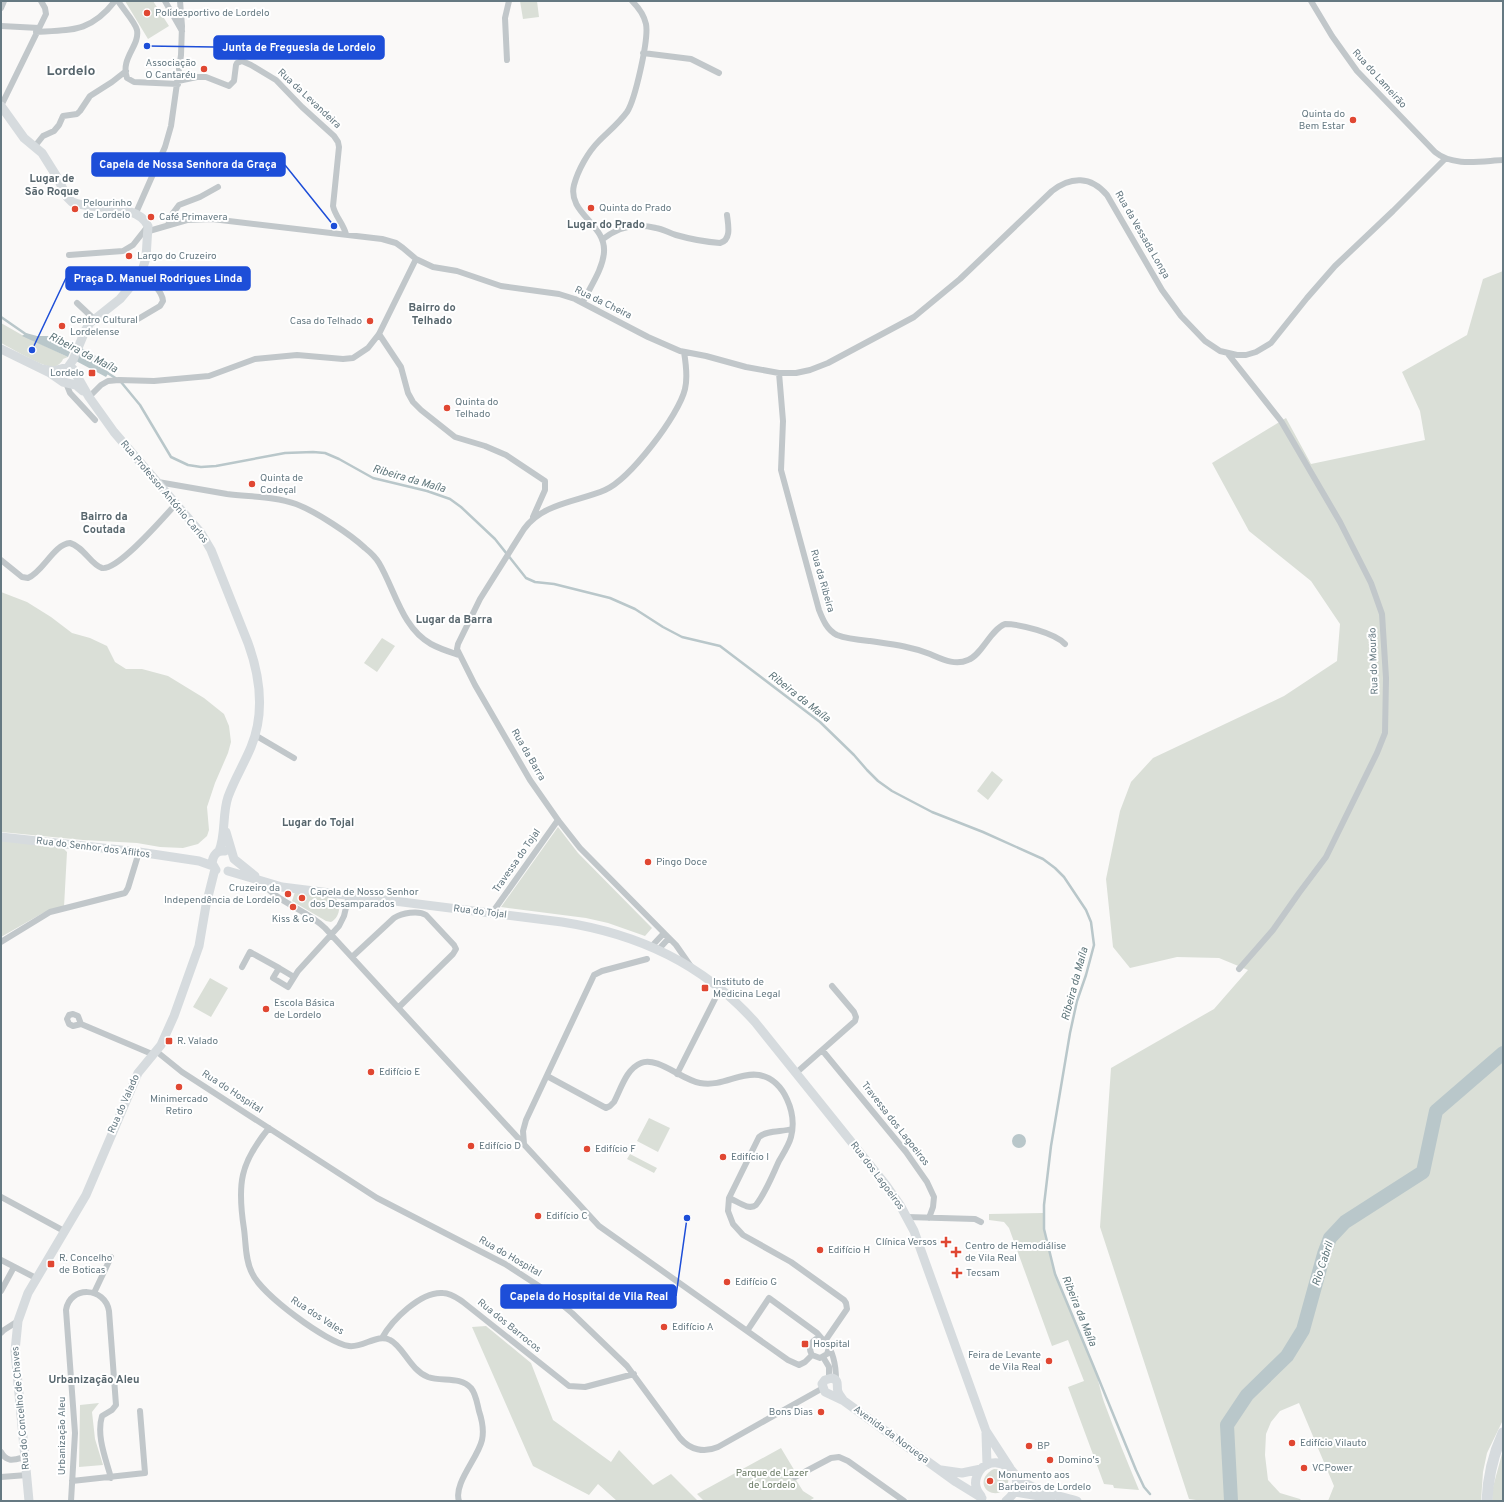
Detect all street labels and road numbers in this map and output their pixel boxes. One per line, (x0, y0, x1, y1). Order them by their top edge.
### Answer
street label: Rua do Lameirão (1349, 47, 1409, 112)
street label: Rua da Levandeira (274, 66, 344, 132)
street label: Rua da Vessada Longa (1112, 189, 1172, 281)
street label: Rua da Cheira (572, 284, 634, 322)
street label: Rua Professor António Carlos (117, 438, 211, 546)
street label: Rua da Ribeira (807, 548, 837, 614)
street label: Rua do Mourão (1366, 627, 1382, 695)
street label: Rua da Barra (508, 727, 548, 783)
street label: Travessa do Tojal (490, 826, 544, 896)
street label: Rua do Senhor dos Aflitos (35, 835, 151, 861)
street label: Rua do Tojal (452, 902, 508, 922)
street label: Rua do Hospital (199, 1067, 265, 1117)
street label: Rua do Valado (105, 1072, 143, 1136)
street label: Travessa dos Lagoeiros (858, 1079, 932, 1169)
street label: Rua dos Lagoeiros (847, 1139, 907, 1213)
street label: Rua do Hospital (476, 1234, 544, 1280)
street label: Rua dos Vales (288, 1294, 346, 1338)
street label: Rua dos Barrocos (474, 1296, 544, 1356)
street label: Rua do Concelho de Chaves (9, 1345, 33, 1470)
street label: Urbanização Aleu (56, 1397, 69, 1475)
street label: Avenida da Noruega (851, 1403, 931, 1467)

